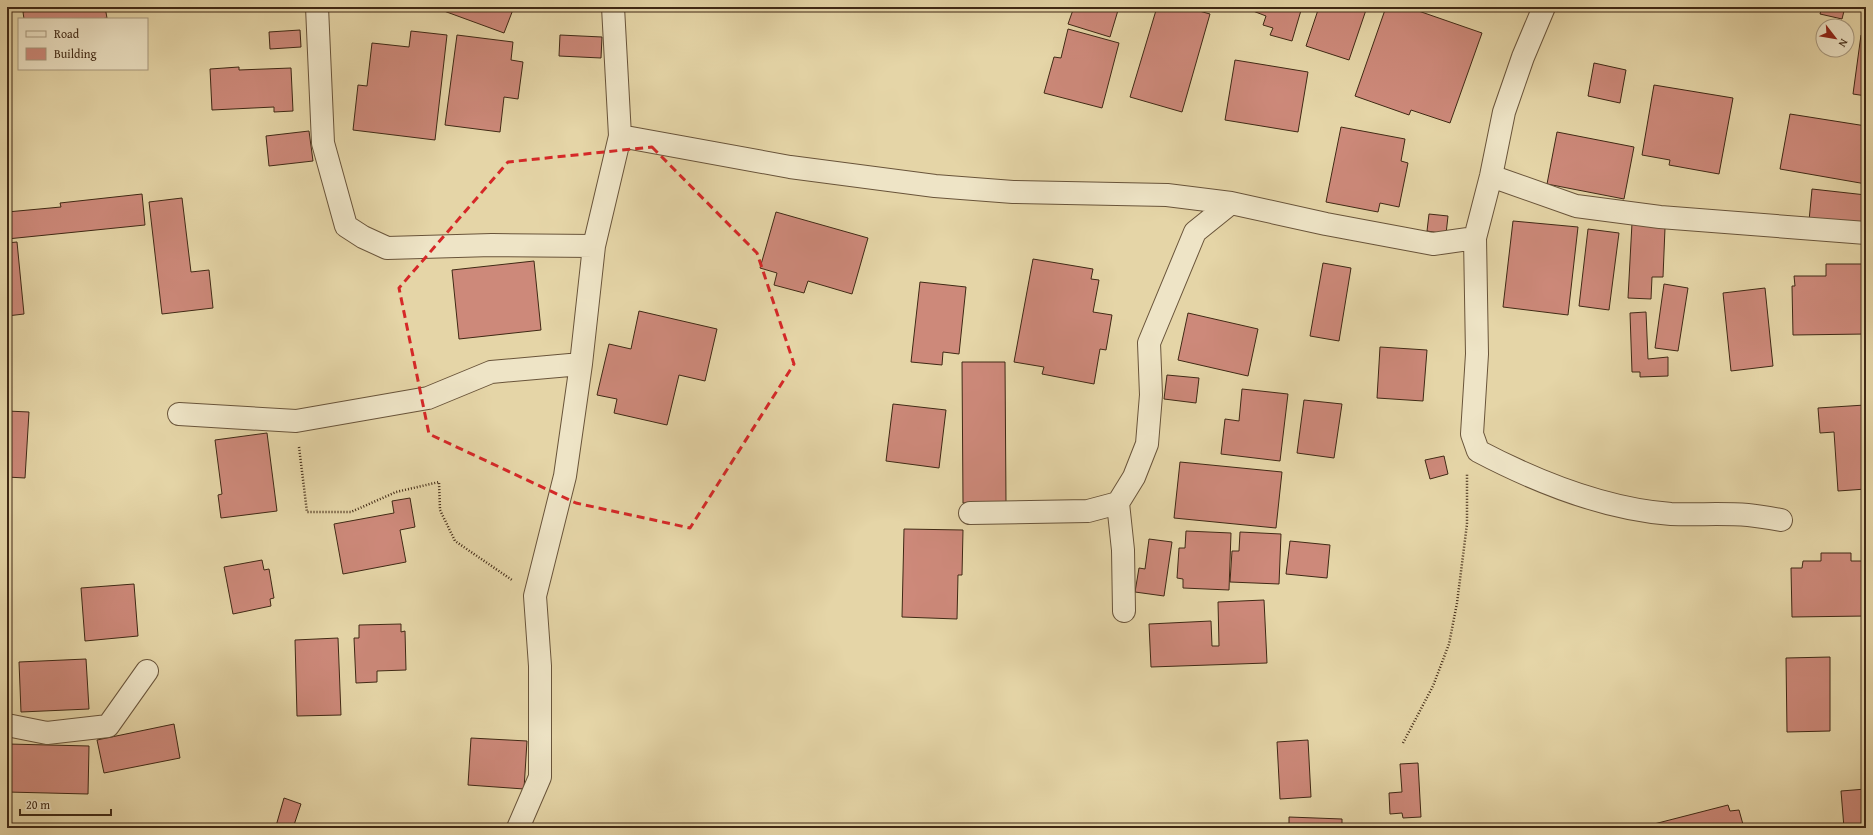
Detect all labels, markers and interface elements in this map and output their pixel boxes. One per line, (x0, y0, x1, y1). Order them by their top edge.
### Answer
legend (18, 18, 148, 70)
north arrow (1815, 18, 1855, 58)
text: Road (54, 25, 80, 42)
text: N (1834, 36, 1852, 51)
text: Building (54, 45, 97, 62)
scale bar (20, 791, 111, 817)
text: 20 m (26, 796, 50, 813)

